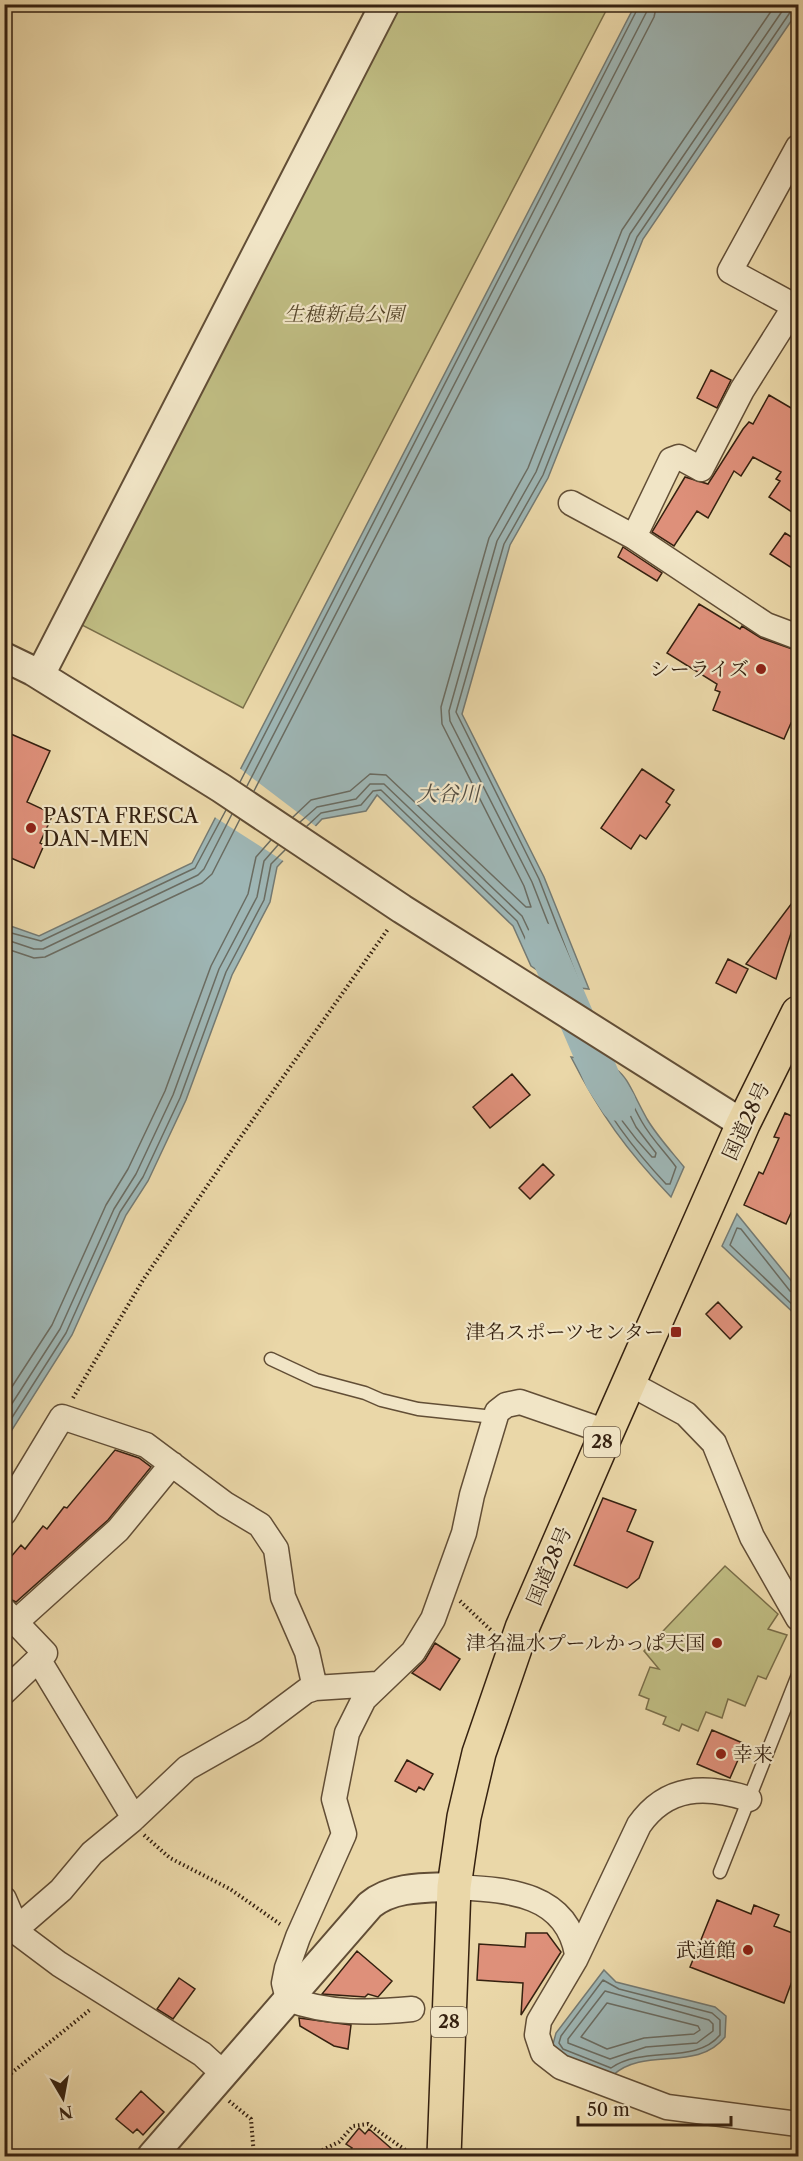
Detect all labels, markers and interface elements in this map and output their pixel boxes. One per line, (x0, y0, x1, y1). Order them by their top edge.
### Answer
park label: 生穂新島公園 (284, 302, 407, 326)
place label: シーライズ (650, 657, 749, 681)
marker: シーライズ (754, 662, 768, 676)
water label: 大谷川 (417, 781, 481, 806)
place label: PASTA FRESCA DAN-MEN (43, 804, 200, 851)
marker: PASTA FRESCA DAN-MEN (24, 821, 38, 835)
street label: 国道28号 (718, 1078, 774, 1164)
place label: 津名スポーツセンター (466, 1320, 664, 1344)
marker: 津名スポーツセンター (669, 1325, 683, 1339)
road number: 28 (584, 1427, 620, 1457)
street label: 国道28号 (522, 1523, 576, 1609)
place label: 津名温水プールかっぱ天国 (466, 1631, 705, 1655)
marker: 津名温水プールかっぱ天国 (710, 1636, 724, 1650)
place label: 幸来 (733, 1742, 773, 1766)
marker: 幸来 (714, 1747, 728, 1761)
place label: 武道館 (676, 1938, 736, 1962)
marker: 武道館 (741, 1943, 755, 1957)
road number: 28 (431, 2007, 467, 2037)
north arrow (33, 2068, 93, 2128)
scale bar (578, 2089, 731, 2127)
text: 50 m (587, 2099, 630, 2121)
text: N (57, 2102, 74, 2124)

